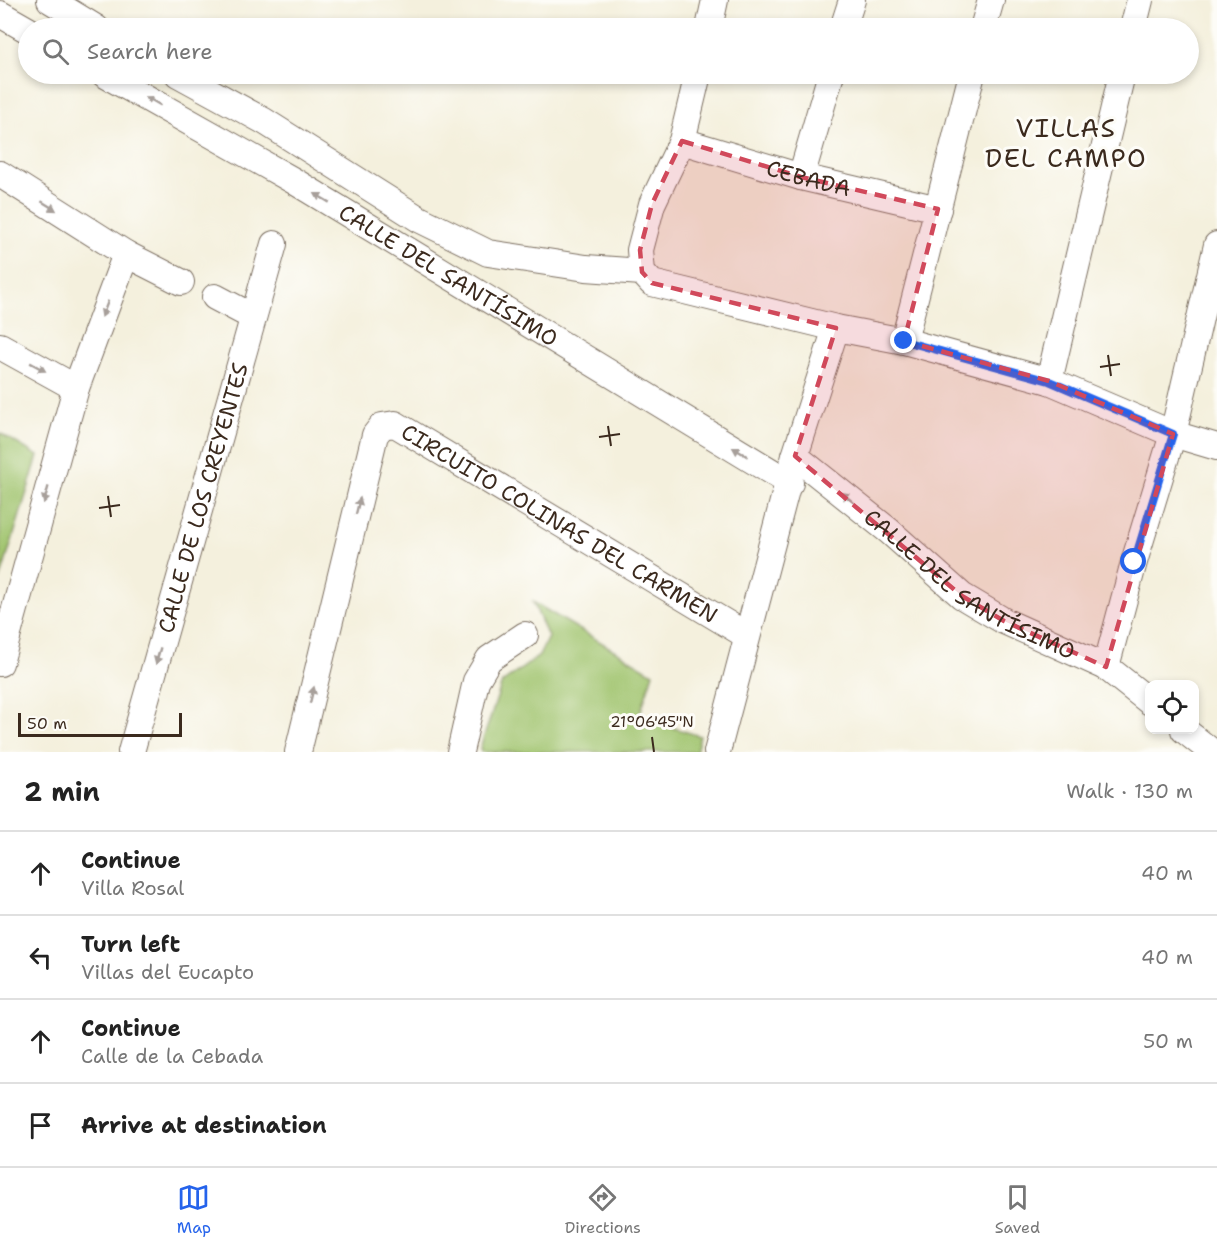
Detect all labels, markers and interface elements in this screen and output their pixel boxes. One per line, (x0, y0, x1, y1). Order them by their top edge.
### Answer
search box (18, 18, 1199, 84)
icon: search (39, 35, 72, 68)
text: Search here (87, 37, 213, 66)
one-way arrow (144, 96, 161, 106)
district label: VILLAS DEL CAMPO (985, 110, 1147, 175)
street label: CEBADA (763, 153, 854, 203)
one-way arrow (314, 193, 330, 204)
street label: CALLE DEL SANTÍSIMO (334, 197, 563, 353)
one-way arrow (41, 200, 58, 211)
one-way arrow (100, 300, 110, 318)
route end (890, 327, 916, 353)
street label: CALLE DE LOS CREYENTES (151, 359, 254, 636)
one-way arrow (30, 362, 47, 372)
street label: CIRCUITO COLINAS DEL CARMEN (396, 417, 723, 629)
one-way arrow (732, 447, 748, 458)
one-way arrow (41, 486, 50, 504)
one-way arrow (840, 492, 856, 505)
one-way arrow (354, 497, 364, 515)
street label: CALLE DEL SANTÍSIMO (858, 502, 1080, 666)
route start (1120, 548, 1146, 574)
one-way arrow (153, 647, 162, 665)
map controls (1145, 680, 1199, 734)
button: locate (1145, 680, 1199, 734)
one-way arrow (307, 686, 317, 704)
scale bar (18, 710, 182, 738)
text: 21°06'45"N (610, 712, 694, 732)
text: 50 m (27, 713, 67, 734)
text: 2 min (24, 774, 100, 809)
text: Walk · 130 m (1066, 778, 1193, 804)
text: Continue (81, 846, 181, 875)
icon: ahead (24, 857, 57, 890)
text: 40 m (1141, 860, 1193, 886)
text: Villa Rosal (81, 875, 184, 901)
text: Turn left (81, 930, 180, 959)
icon: left (24, 941, 57, 974)
text: 40 m (1141, 944, 1193, 970)
text: Villas del Eucapto (81, 959, 254, 985)
text: Continue (81, 1014, 181, 1043)
icon: ahead (24, 1025, 57, 1058)
text: 50 m (1143, 1028, 1193, 1054)
text: Calle de la Cebada (81, 1043, 263, 1069)
icon: arrive (24, 1109, 57, 1142)
text: Arrive at destination (81, 1111, 327, 1140)
tab: Map (177, 1181, 211, 1238)
tab: Directions (565, 1181, 641, 1238)
tab: Saved (995, 1181, 1040, 1238)

